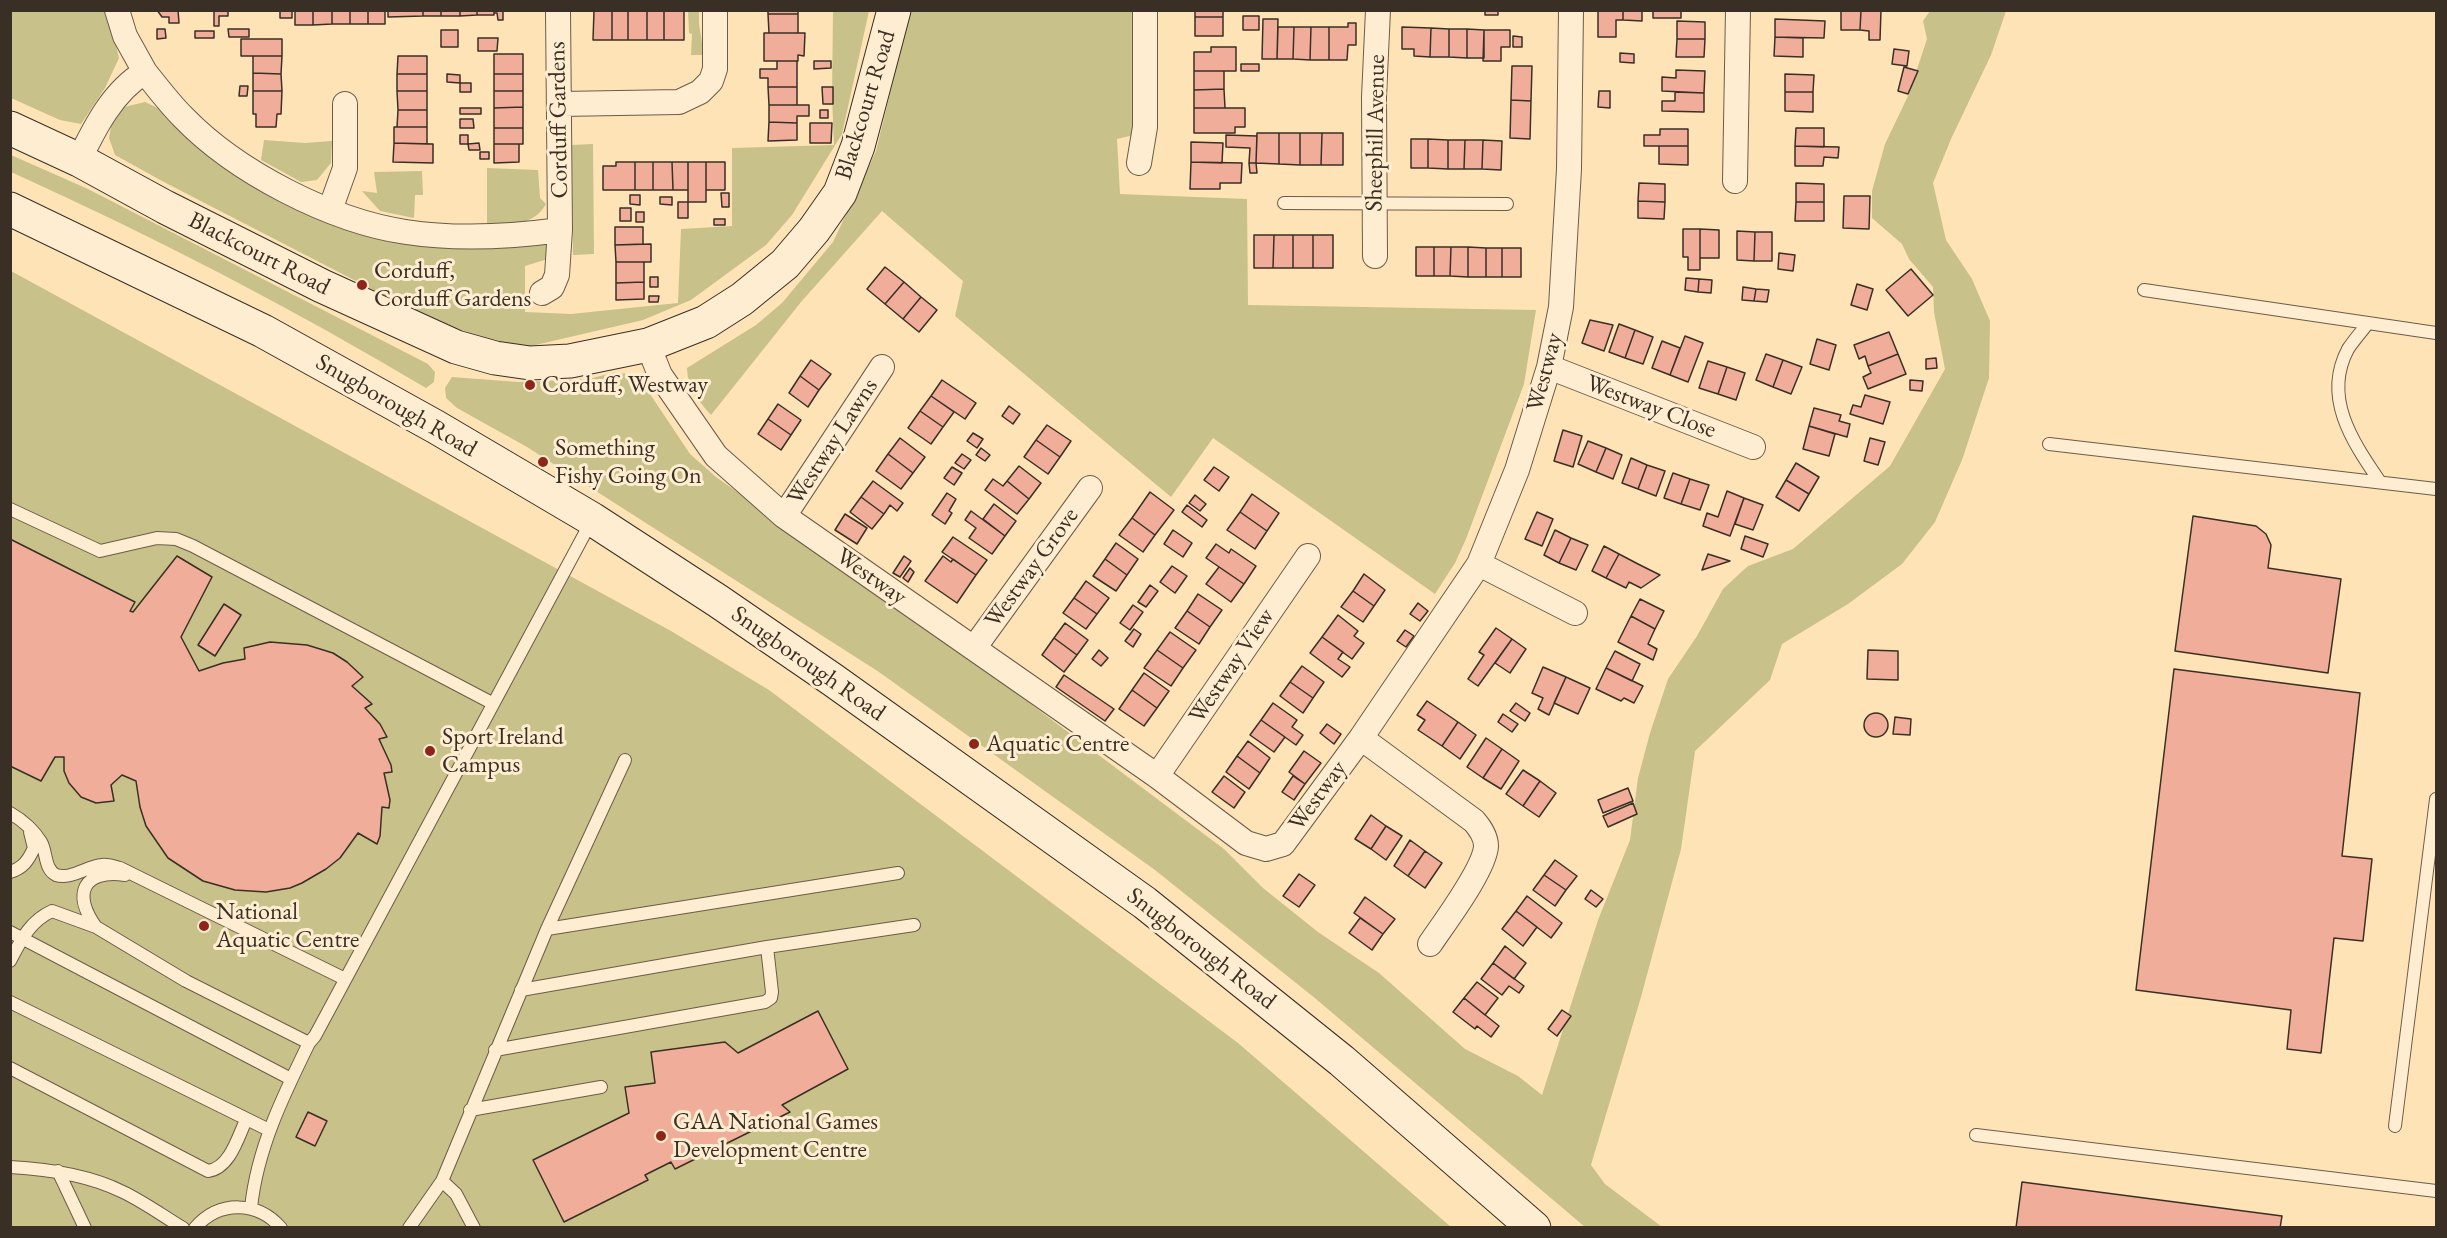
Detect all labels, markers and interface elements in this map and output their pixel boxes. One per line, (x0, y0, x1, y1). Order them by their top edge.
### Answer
street label: Blackcourt Road (830, 27, 902, 183)
street label: Corduff Gardens (543, 41, 575, 199)
street label: Sheephill Avenue (1360, 54, 1392, 212)
street label: Blackcourt Road (183, 206, 335, 302)
place label: Corduff, Corduff Gardens (374, 257, 531, 313)
marker: Corduff, Corduff Gardens (355, 278, 369, 292)
street label: Westway (1521, 330, 1569, 414)
street label: Snugborough Road (310, 348, 482, 464)
street label: Westway Close (1582, 369, 1720, 445)
place label: Corduff, Westway (542, 371, 708, 399)
street label: Westway Lawns (781, 373, 885, 511)
marker: Corduff, Westway (523, 378, 537, 392)
place label: Something Fishy Going On (555, 434, 702, 490)
marker: Something Fishy Going On (536, 455, 550, 469)
street label: Westway Grove (979, 502, 1085, 634)
street label: Westway (830, 542, 912, 612)
street label: Snugborough Road (725, 600, 891, 728)
street label: Westway View (1183, 603, 1281, 729)
place label: Sport Ireland Campus (442, 723, 564, 779)
place label: Aquatic Centre (986, 730, 1129, 758)
marker: Aquatic Centre (967, 737, 981, 751)
marker: Sport Ireland Campus (423, 744, 437, 758)
street label: Westway (1283, 755, 1353, 837)
street label: Snugborough Road (1121, 882, 1281, 1016)
place label: National Aquatic Centre (216, 898, 359, 954)
marker: National Aquatic Centre (197, 919, 211, 933)
place label: GAA National Games Development Centre (673, 1108, 878, 1164)
marker: GAA National Games Development Centre (654, 1129, 668, 1143)

